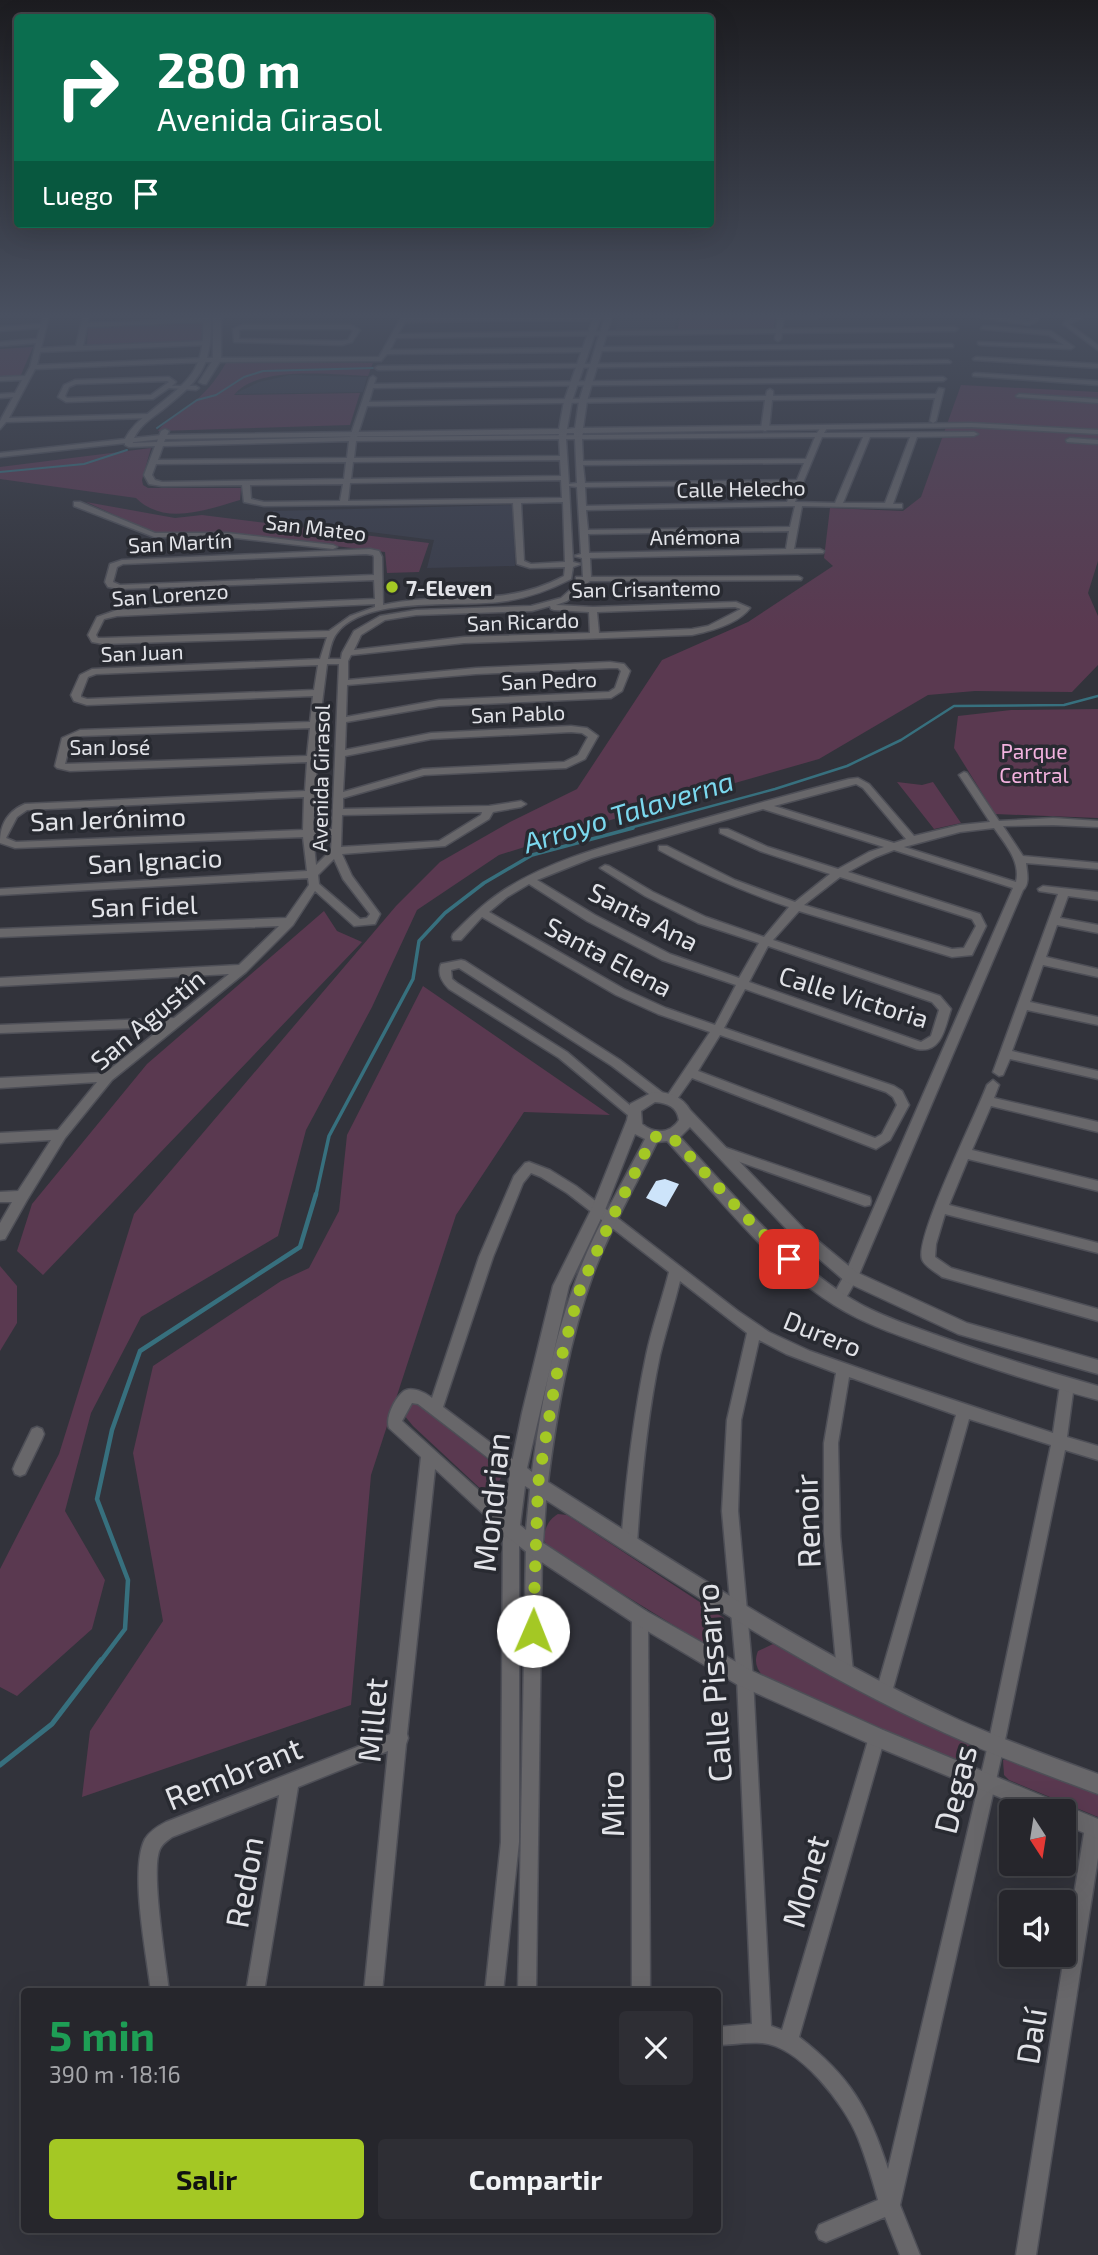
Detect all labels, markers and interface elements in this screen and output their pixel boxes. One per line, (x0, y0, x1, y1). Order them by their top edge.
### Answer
text: 280 m (157, 39, 301, 98)
icon: right (42, 42, 133, 133)
text: Avenida Girasol (157, 99, 382, 137)
icon: arrive (127, 175, 165, 213)
text: Luego (42, 179, 113, 210)
street label: Calle Helecho (676, 474, 806, 502)
street label: San Mateo (264, 508, 368, 546)
street label: Anémona (649, 523, 741, 549)
street label: San Martín (127, 527, 233, 557)
street label: San Crisantemo (571, 574, 721, 602)
place label: 7-Eleven (406, 575, 492, 600)
street label: San Lorenzo (111, 577, 229, 611)
marker: 7-Eleven (384, 579, 400, 595)
street label: San Ricardo (466, 607, 580, 635)
street label: San Juan (100, 638, 184, 666)
street label: San Pedro (501, 666, 597, 694)
street label: San Pablo (471, 699, 565, 727)
street label: Avenida Girasol (306, 703, 334, 852)
street label: San José (70, 734, 150, 759)
park label: Parque Central (999, 738, 1070, 787)
water label: Arroyo Talaverna (518, 763, 737, 859)
street label: San Jerónimo (29, 800, 187, 836)
street label: San Ignacio (87, 841, 223, 879)
street label: Santa Ana (584, 875, 704, 957)
street label: San Fidel (90, 888, 198, 922)
street label: Santa Elena (540, 910, 678, 1002)
street label: Calle Victoria (776, 959, 932, 1033)
street label: San Agustín (84, 962, 210, 1076)
pin (759, 1229, 819, 1289)
icon: arrive (770, 1240, 808, 1278)
street label: Durero (780, 1303, 866, 1363)
street label: Mondrian (464, 1430, 516, 1574)
street label: Renoir (785, 1473, 827, 1569)
street label: Calle Pissarro (686, 1582, 738, 1784)
position arrow (496, 1594, 570, 1668)
street label: Millet (348, 1676, 394, 1764)
street label: Rembrant (159, 1727, 307, 1817)
street label: Degas (925, 1741, 983, 1837)
street label: Miro (592, 1771, 630, 1837)
north arrow (999, 1799, 1076, 1876)
map controls (999, 1799, 1076, 1967)
street label: Monet (773, 1830, 835, 1932)
street label: Redon (216, 1833, 270, 1931)
button: sound (999, 1890, 1076, 1967)
street label: Dalí (1007, 2004, 1053, 2067)
text: 5 min (49, 2009, 155, 2059)
button: close (619, 2011, 693, 2085)
text: 390 m · 18:16 (49, 2060, 181, 2088)
button: Salir (49, 2139, 364, 2219)
button: Compartir (378, 2139, 693, 2219)

